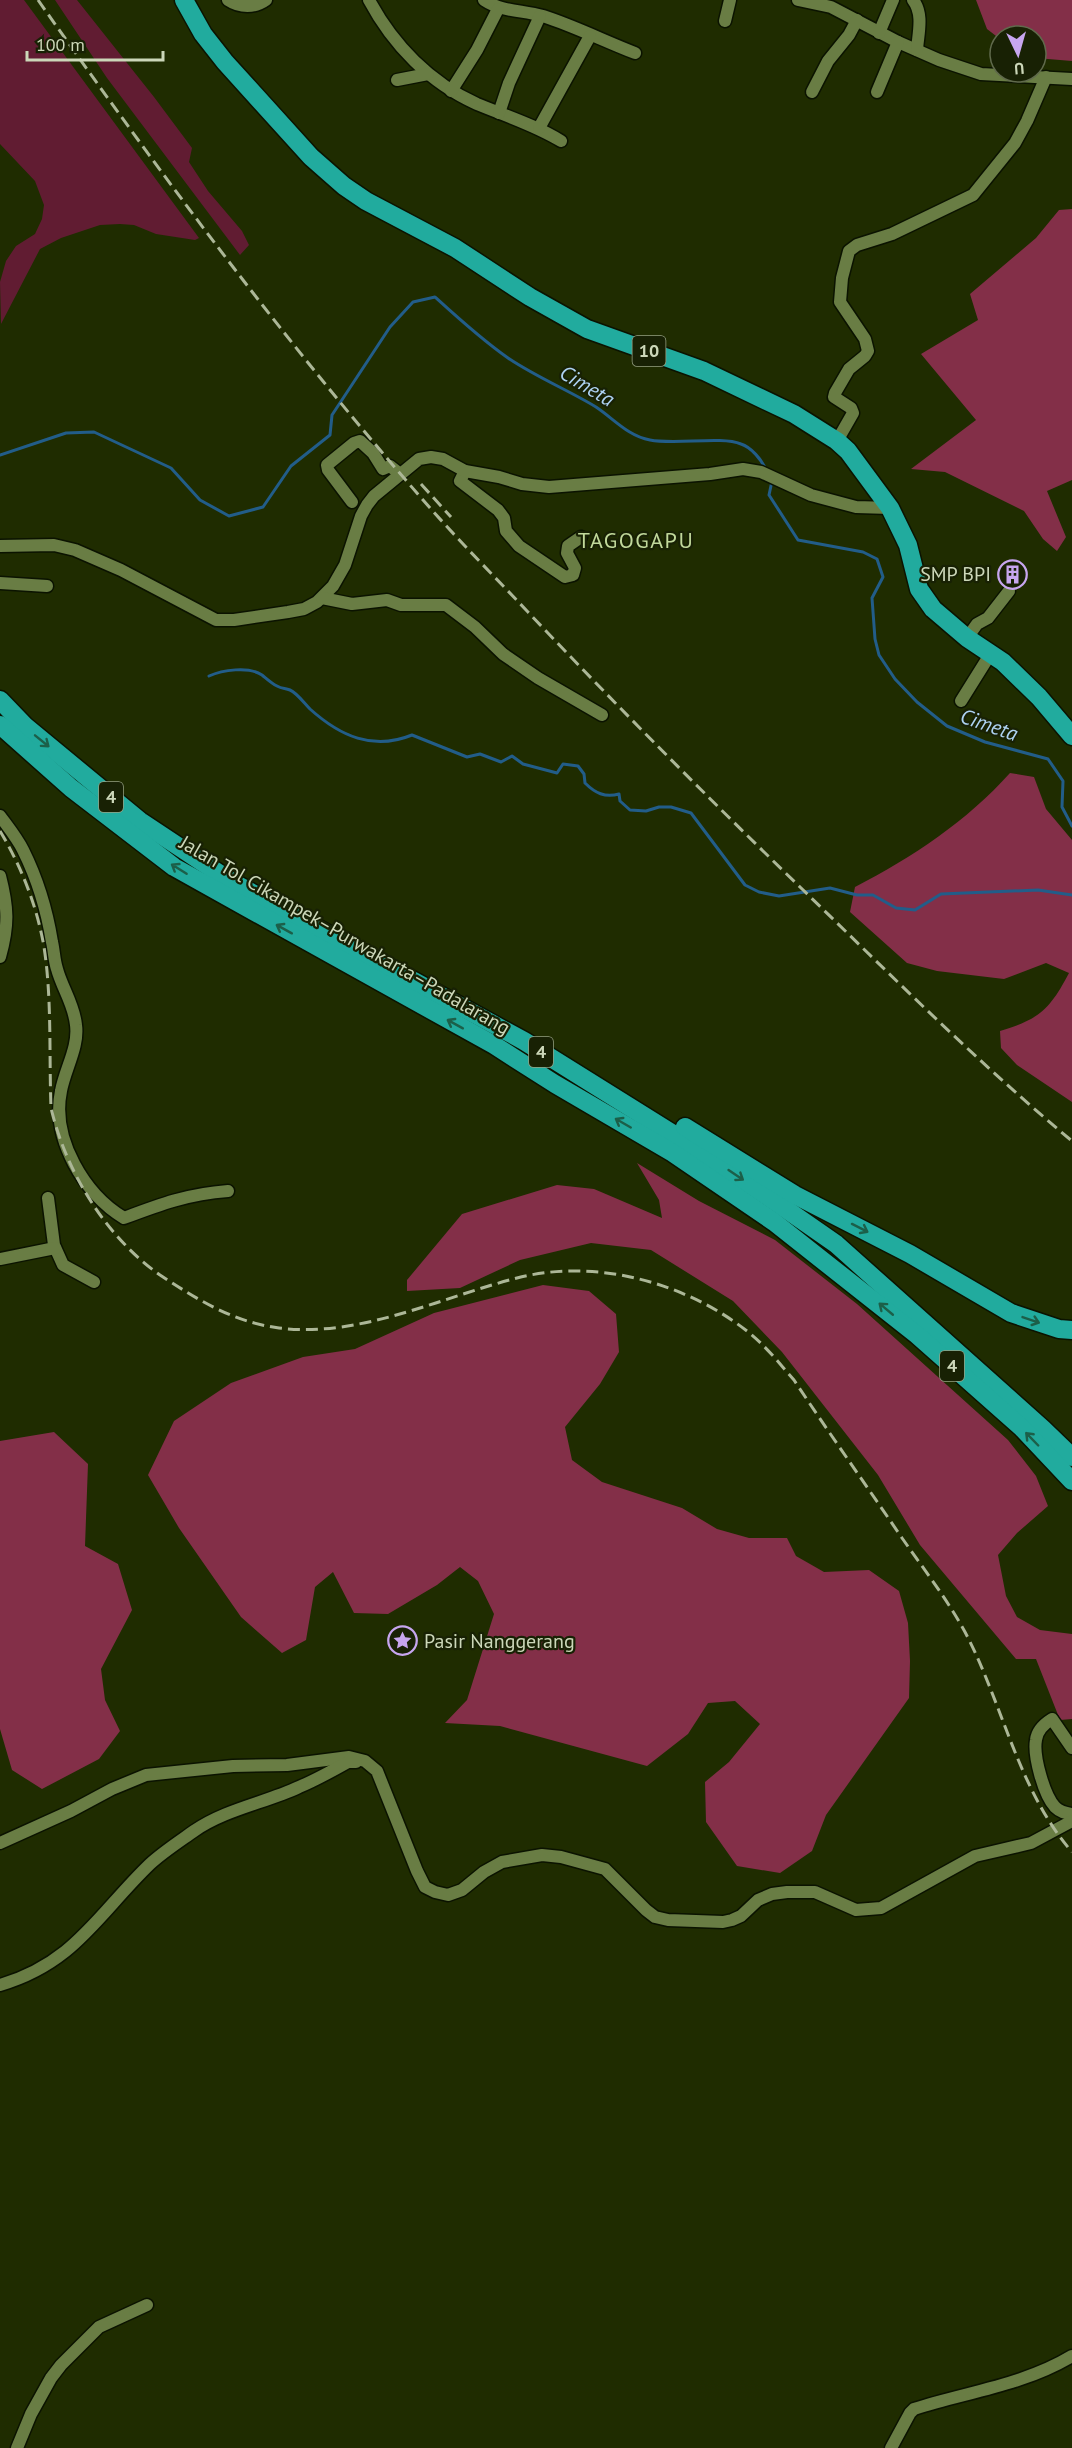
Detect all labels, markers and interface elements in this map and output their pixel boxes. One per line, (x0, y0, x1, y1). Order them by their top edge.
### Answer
scale bar (27, 24, 164, 62)
north arrow (988, 24, 1048, 84)
text: 100 m (36, 33, 85, 56)
text: U (1013, 59, 1025, 79)
road number: 10 (632, 336, 666, 366)
water label: Cimeta (555, 359, 620, 413)
district label: TAGOGAPU (578, 526, 694, 554)
building icon: SMP BPI (996, 558, 1028, 590)
place label: SMP BPI (920, 561, 991, 587)
water label: Cimeta (957, 702, 1022, 747)
one-way arrow (34, 734, 50, 747)
road number: 4 (99, 782, 123, 812)
street label: Jalan Tol Cikampek–Purwakarta–Padalarang (174, 829, 515, 1041)
one-way arrow (171, 863, 188, 875)
one-way arrow (276, 923, 293, 935)
one-way arrow (447, 1018, 464, 1030)
road number: 4 (529, 1037, 553, 1067)
one-way arrow (615, 1116, 632, 1128)
one-way arrow (727, 1169, 743, 1181)
one-way arrow (850, 1223, 868, 1234)
one-way arrow (878, 1303, 894, 1316)
one-way arrow (1021, 1315, 1040, 1326)
road number: 4 (940, 1351, 964, 1381)
one-way arrow (1024, 1431, 1039, 1446)
place icon: Pasir Nanggerang (387, 1625, 419, 1657)
place label: Pasir Nanggerang (424, 1628, 575, 1654)

